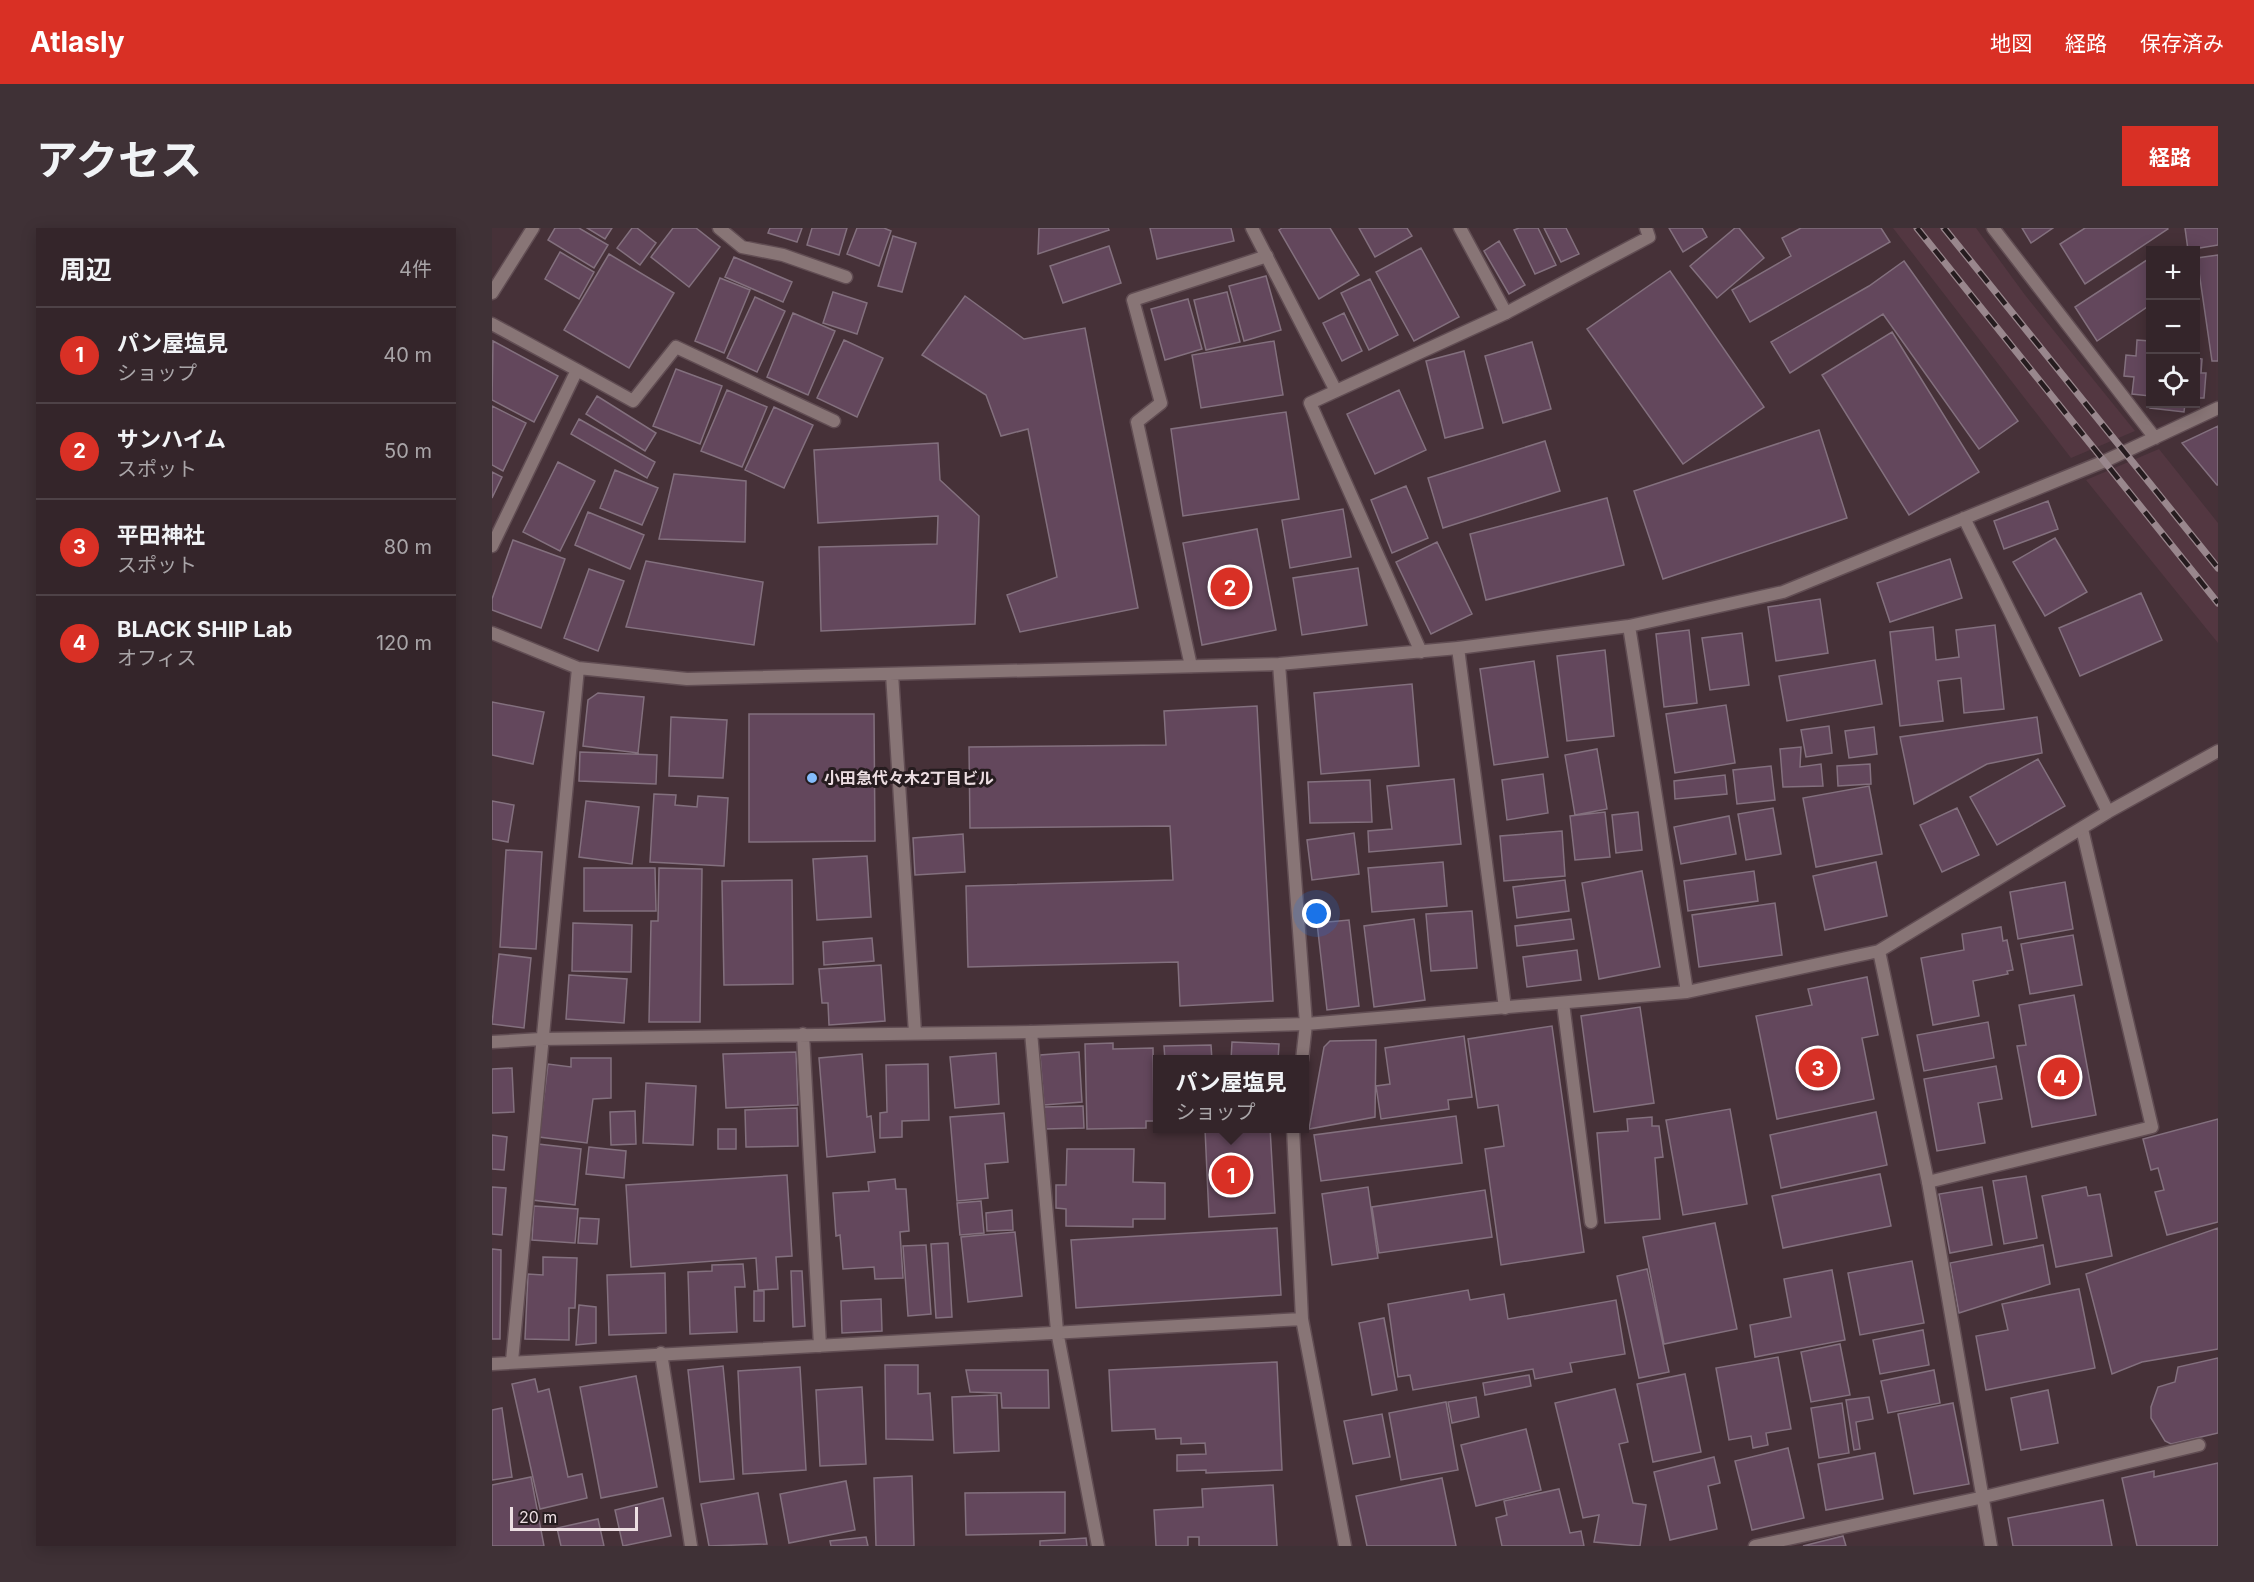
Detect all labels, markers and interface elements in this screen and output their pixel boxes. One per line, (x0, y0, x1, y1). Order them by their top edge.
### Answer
text: Atlasly (30, 25, 125, 59)
text: 地図 (1990, 31, 2032, 56)
text: 経路 (2065, 31, 2107, 56)
text: 保存済み (2140, 31, 2224, 56)
button: 経路 (2122, 126, 2218, 186)
text: アクセス (36, 134, 202, 185)
map controls (2146, 246, 2200, 408)
button: + (2146, 246, 2200, 300)
text: 周辺 (60, 254, 112, 285)
text: 4件 (399, 257, 432, 281)
button: − (2146, 300, 2200, 354)
text: パン屋塩見 (117, 330, 228, 356)
text: 1 (75, 343, 84, 367)
text: 40 m (383, 343, 432, 367)
button: locate (2146, 354, 2200, 408)
text: ショップ (117, 361, 197, 385)
text: サンハイム (117, 426, 226, 452)
text: 2 (73, 439, 86, 463)
text: 50 m (384, 439, 432, 463)
text: スポット (117, 457, 197, 481)
text: 平田神社 (117, 522, 205, 548)
text: 3 (73, 535, 86, 559)
text: 80 m (384, 535, 432, 559)
text: スポット (117, 553, 197, 577)
pin: 2 (1210, 564, 1250, 610)
text: BLACK SHIP Lab (117, 616, 292, 642)
text: 4 (73, 631, 86, 655)
text: 120 m (376, 631, 432, 655)
text: オフィス (117, 646, 197, 670)
place label: 小田急代々木2丁目ビル (824, 768, 994, 788)
marker: 小田急代々木2丁目ビル (805, 771, 819, 785)
your location (1302, 899, 1331, 928)
pin: 3 (1798, 1046, 1838, 1090)
pin: 4 (2040, 1054, 2080, 1100)
popup (1153, 1055, 1309, 1133)
text: パン屋塩見 (1175, 1069, 1287, 1095)
text: ショップ (1175, 1100, 1255, 1124)
pin: 1 (1212, 1152, 1250, 1198)
scale bar (510, 1504, 638, 1532)
text: 20 m (519, 1507, 557, 1527)

